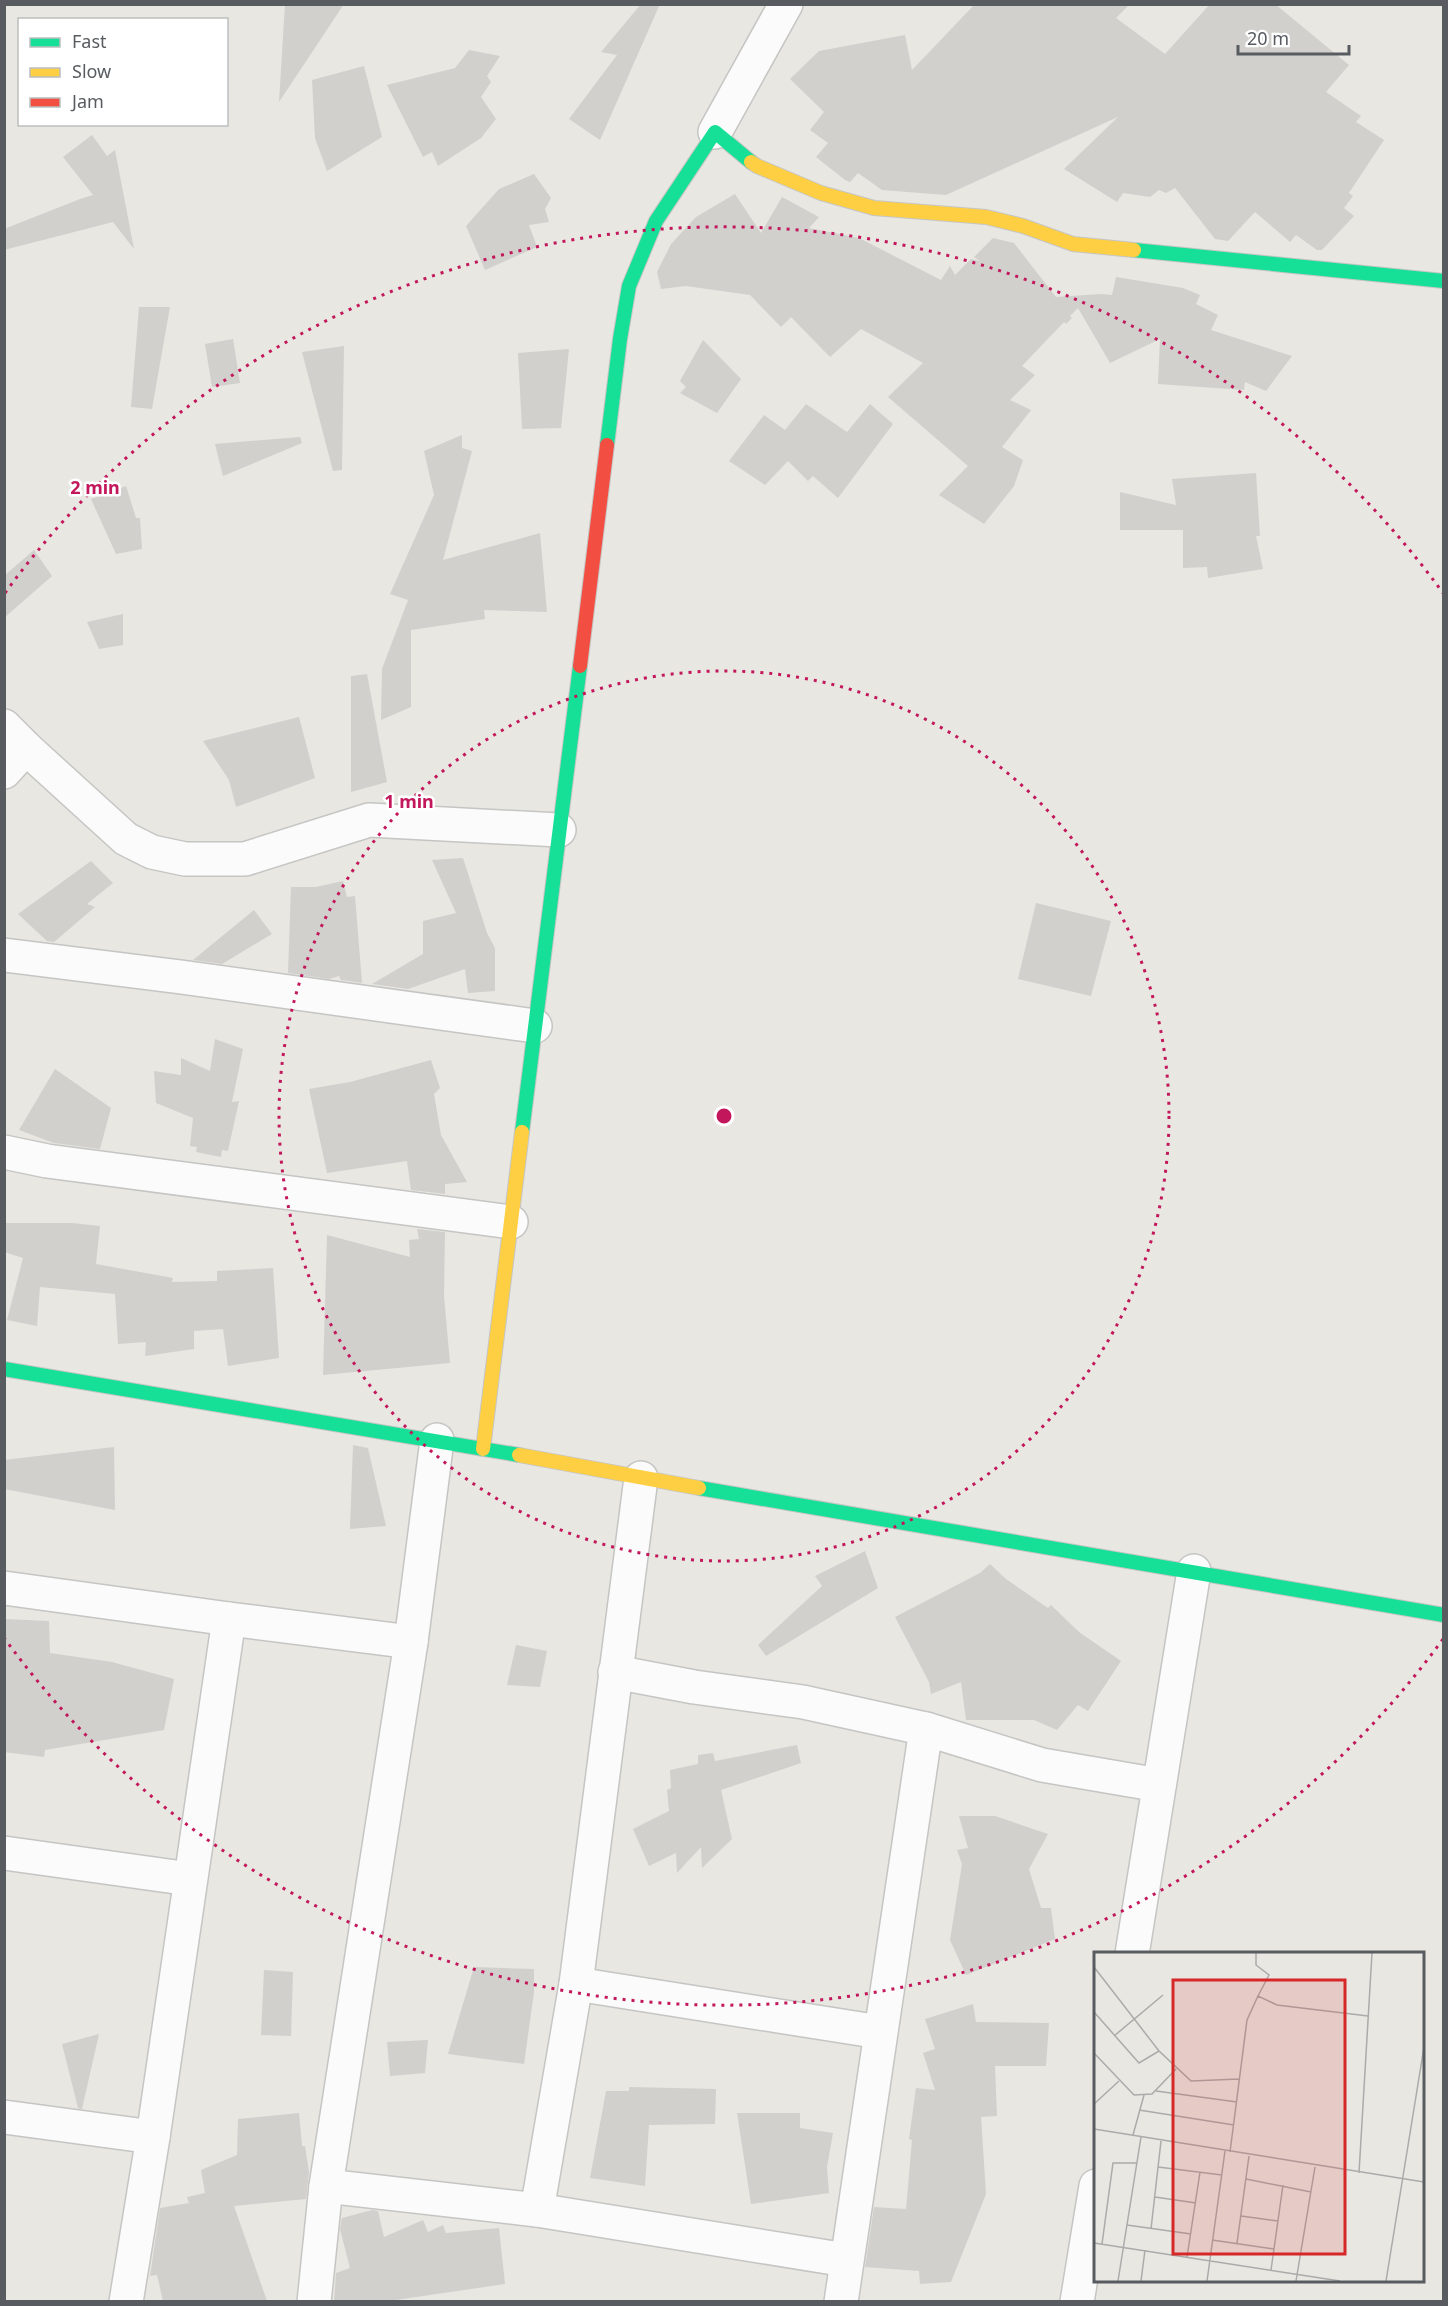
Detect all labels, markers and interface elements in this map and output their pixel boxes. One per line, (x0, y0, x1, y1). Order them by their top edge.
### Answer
legend (18, 18, 228, 126)
scale bar (1238, 18, 1349, 56)
text: 20 m (1247, 26, 1289, 50)
text: Fast (72, 29, 107, 53)
text: Slow (72, 59, 111, 83)
text: Jam (70, 89, 104, 113)
text: 2 min (70, 475, 120, 499)
text: 1 min (384, 789, 434, 813)
centre of rings (714, 1106, 734, 1126)
inset map (1094, 1952, 1424, 2282)

